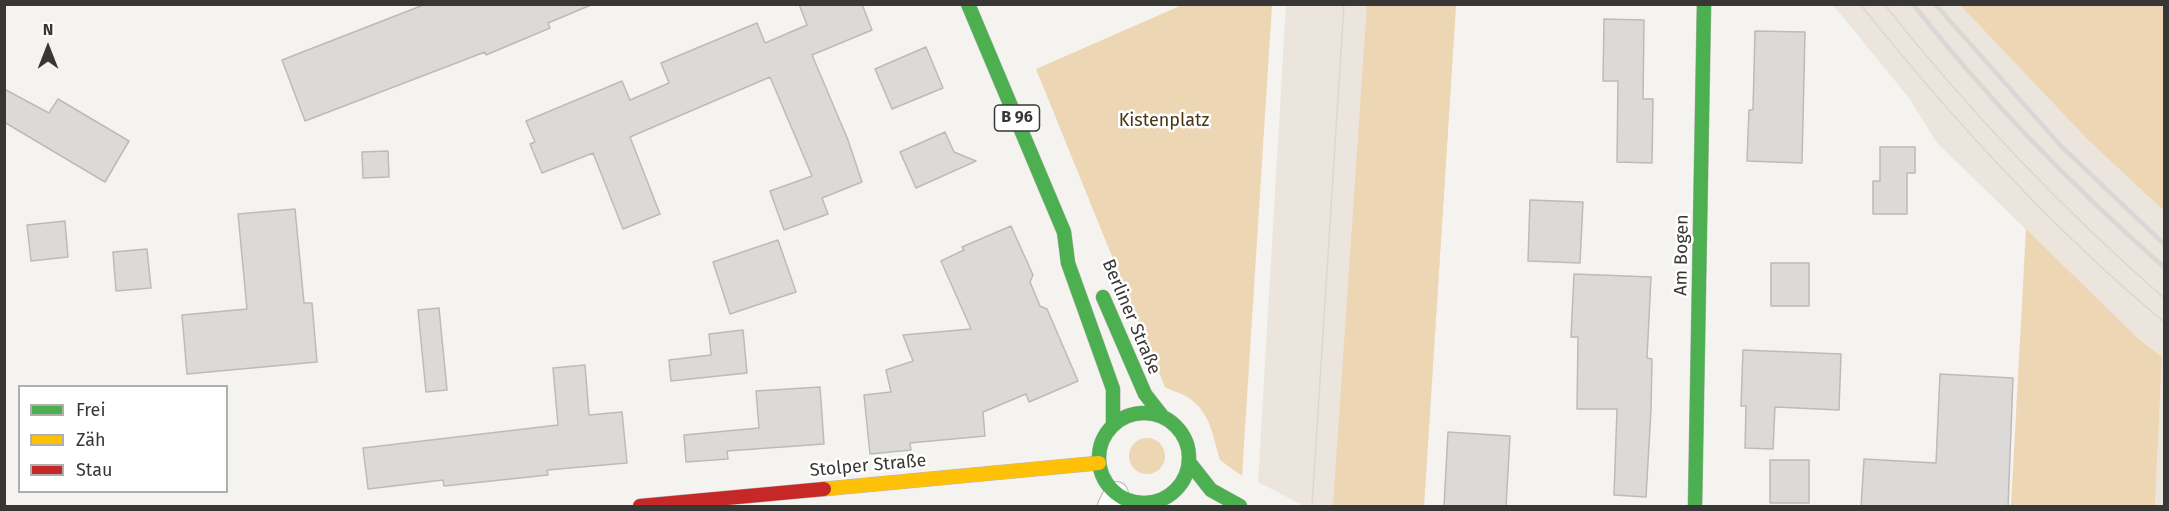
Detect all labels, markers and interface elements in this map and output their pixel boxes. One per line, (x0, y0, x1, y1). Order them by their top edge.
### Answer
north arrow (18, 18, 78, 78)
text: N (43, 20, 53, 39)
road number: B 96 (994, 105, 1040, 131)
park label: Kistenplatz (1119, 110, 1209, 132)
street label: Am Bogen (1670, 214, 1694, 296)
street label: Berliner Straße (1097, 256, 1165, 378)
legend (18, 385, 228, 493)
text: Frei (76, 399, 106, 421)
text: Zäh (76, 429, 105, 451)
street label: Stolper Straße (809, 450, 927, 482)
text: Stau (76, 459, 112, 481)

